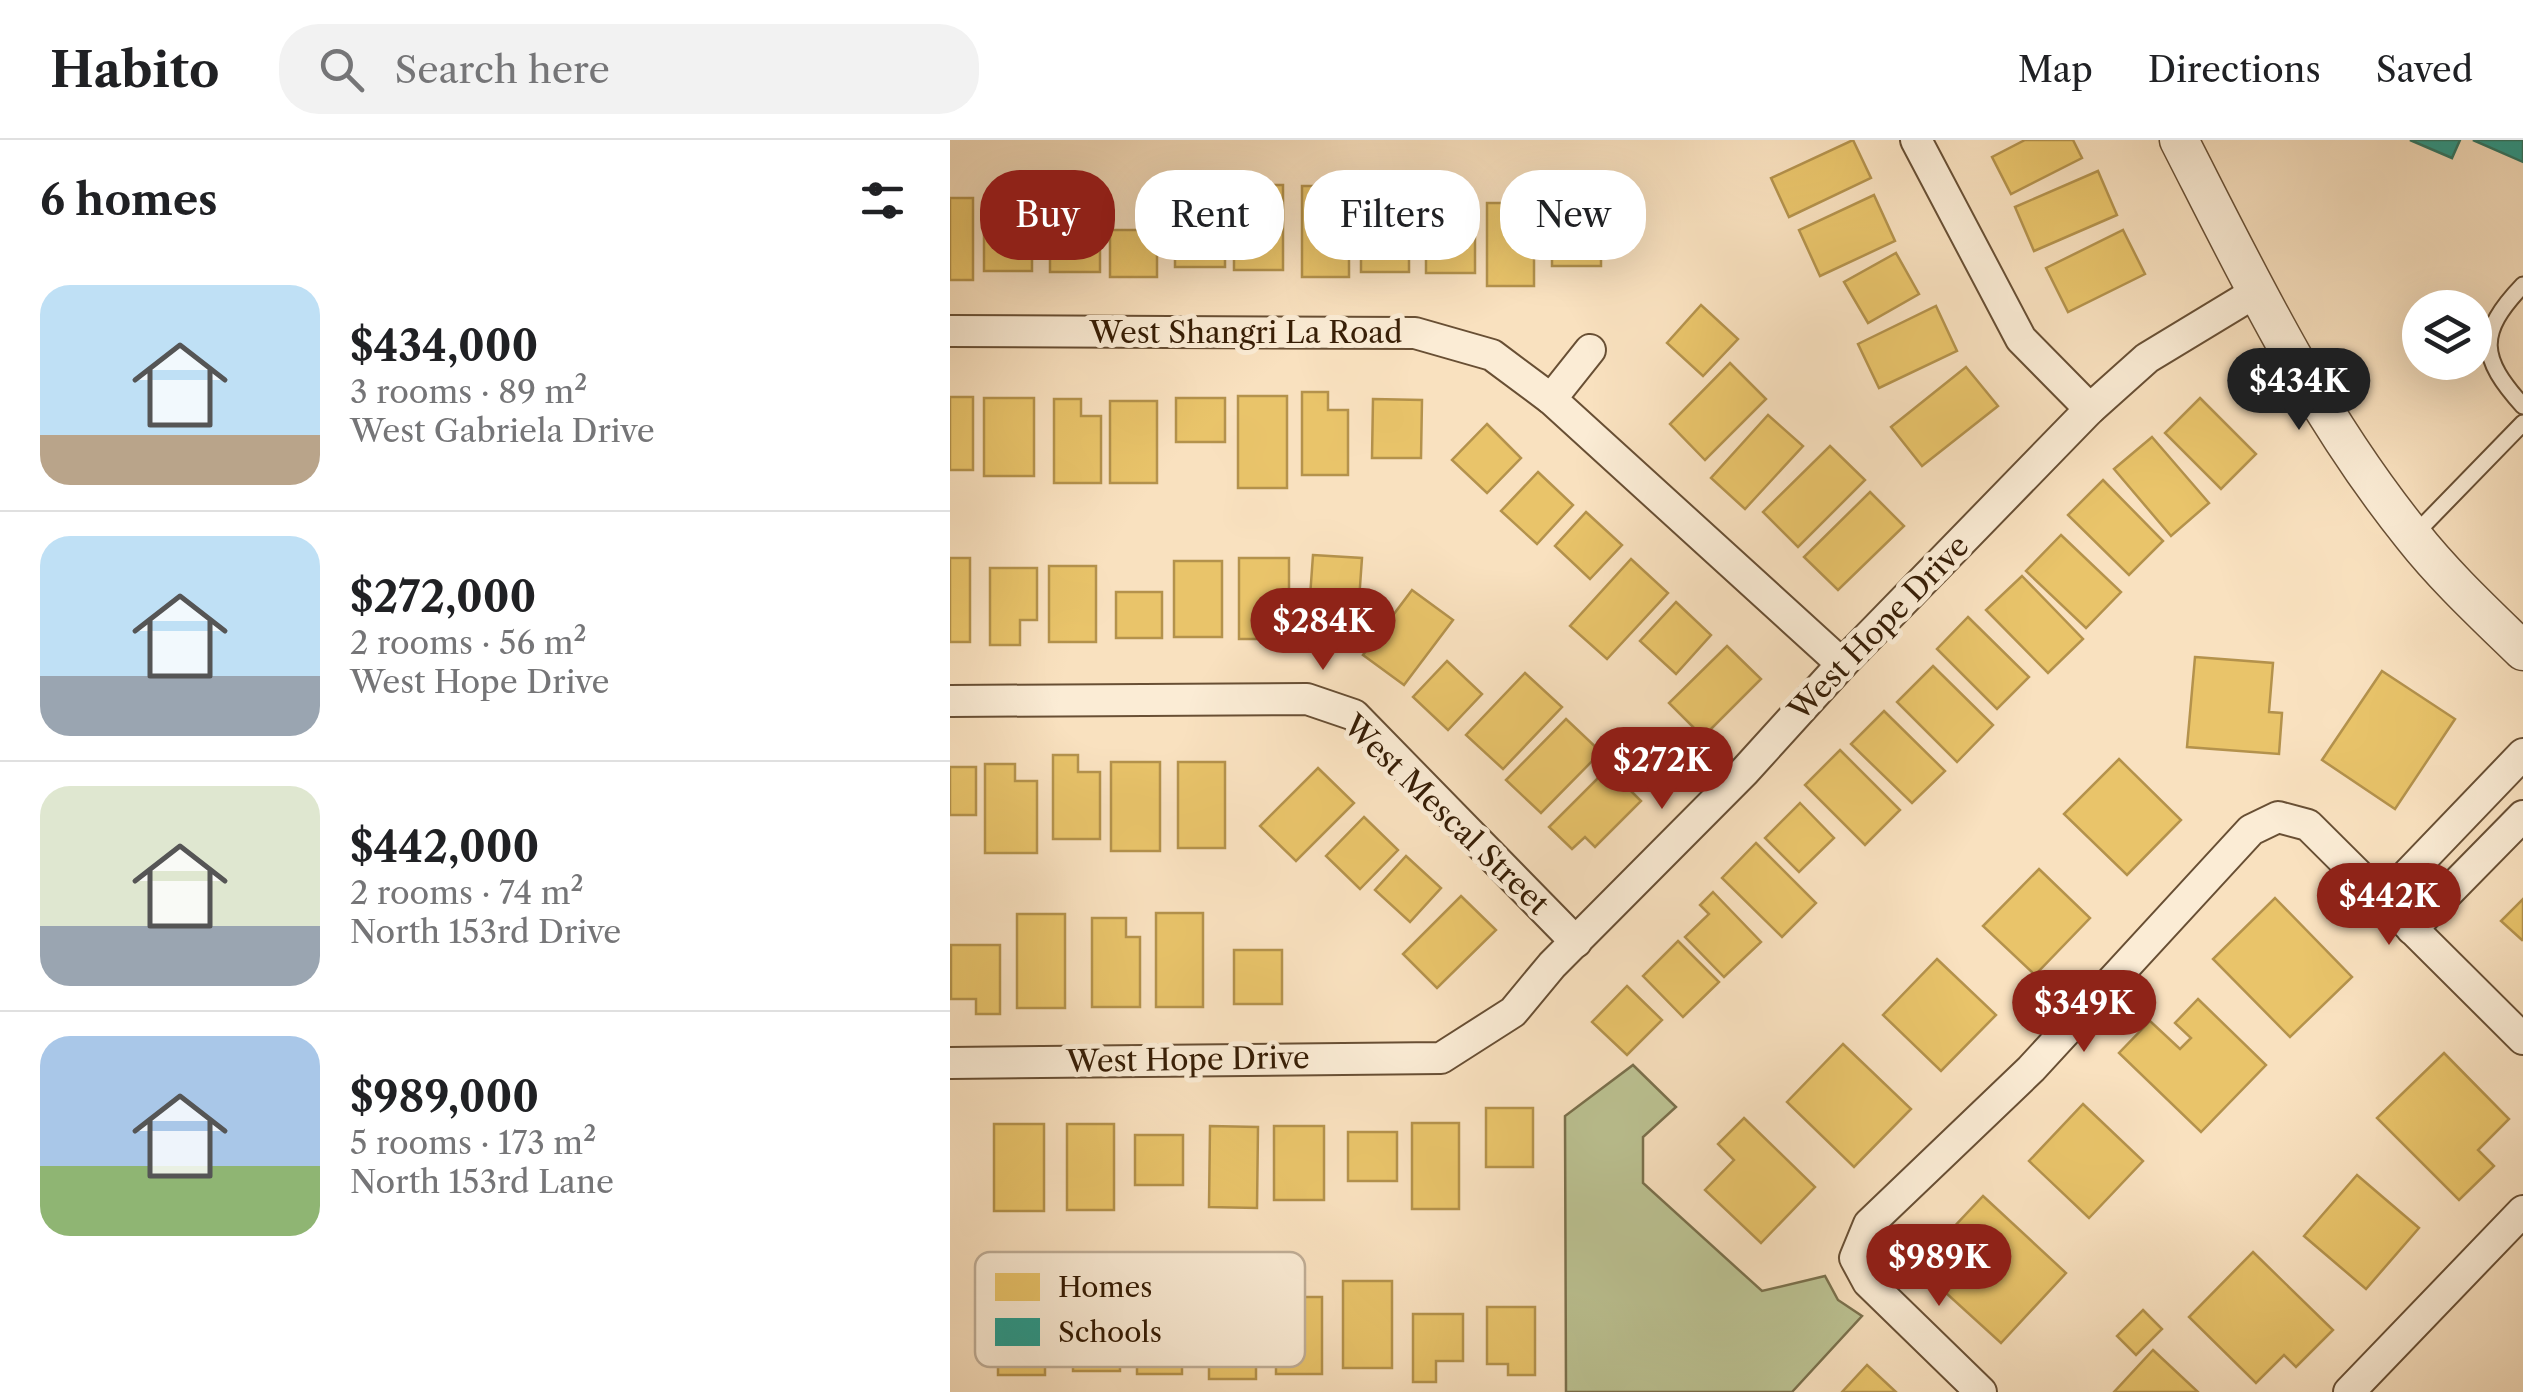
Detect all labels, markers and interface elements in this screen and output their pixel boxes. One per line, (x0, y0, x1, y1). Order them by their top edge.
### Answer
search box (279, 24, 979, 114)
text: Habito (50, 40, 219, 99)
icon: search (314, 42, 369, 97)
text: Search here (394, 46, 610, 93)
text: Map (2018, 48, 2093, 91)
text: Directions (2148, 48, 2321, 91)
text: Saved (2376, 48, 2473, 91)
chip: Buy (980, 170, 1115, 260)
chip: Rent (1135, 170, 1284, 260)
chip: Filters (1304, 170, 1480, 260)
chip: New (1500, 170, 1646, 260)
icon: filters (855, 173, 910, 228)
text: 6 homes (40, 174, 218, 226)
map controls (2402, 290, 2492, 380)
button: layers (2402, 290, 2492, 380)
street label: West Shangri La Road (1089, 314, 1402, 351)
text: $434,000 (350, 320, 538, 372)
icon: home (120, 325, 240, 445)
pin: $434K (2229, 348, 2369, 433)
text: $434K (2249, 361, 2349, 400)
text: 3 rooms · 89 m² (350, 372, 587, 411)
text: West Gabriela Drive (350, 411, 655, 450)
street label: West Hope Drive (1780, 527, 1976, 729)
text: $272,000 (350, 571, 536, 623)
icon: home (120, 576, 240, 696)
pin: $284K (1253, 588, 1393, 673)
text: $284K (1273, 601, 1374, 640)
text: 2 rooms · 56 m² (350, 623, 587, 662)
text: West Hope Drive (350, 662, 609, 701)
street label: West Mescal Street (1335, 706, 1557, 923)
pin: $272K (1592, 727, 1732, 812)
text: $272K (1613, 740, 1711, 779)
text: $442,000 (350, 821, 539, 873)
icon: home (120, 826, 240, 946)
pin: $442K (2319, 863, 2459, 948)
text: 2 rooms · 74 m² (350, 873, 584, 912)
text: $442K (2339, 876, 2439, 915)
text: North 153rd Drive (350, 912, 621, 951)
pin: $349K (2014, 970, 2154, 1055)
text: $349K (2034, 983, 2134, 1022)
street label: West Hope Drive (1065, 1039, 1310, 1080)
text: $989,000 (350, 1071, 539, 1123)
icon: home (120, 1076, 240, 1196)
text: 5 rooms · 173 m² (350, 1123, 596, 1162)
text: North 153rd Lane (350, 1162, 614, 1201)
pin: $989K (1869, 1224, 2009, 1309)
text: $989K (1888, 1237, 1990, 1276)
legend (975, 1252, 1305, 1367)
text: Homes (1058, 1270, 1152, 1304)
text: Schools (1058, 1315, 1162, 1349)

